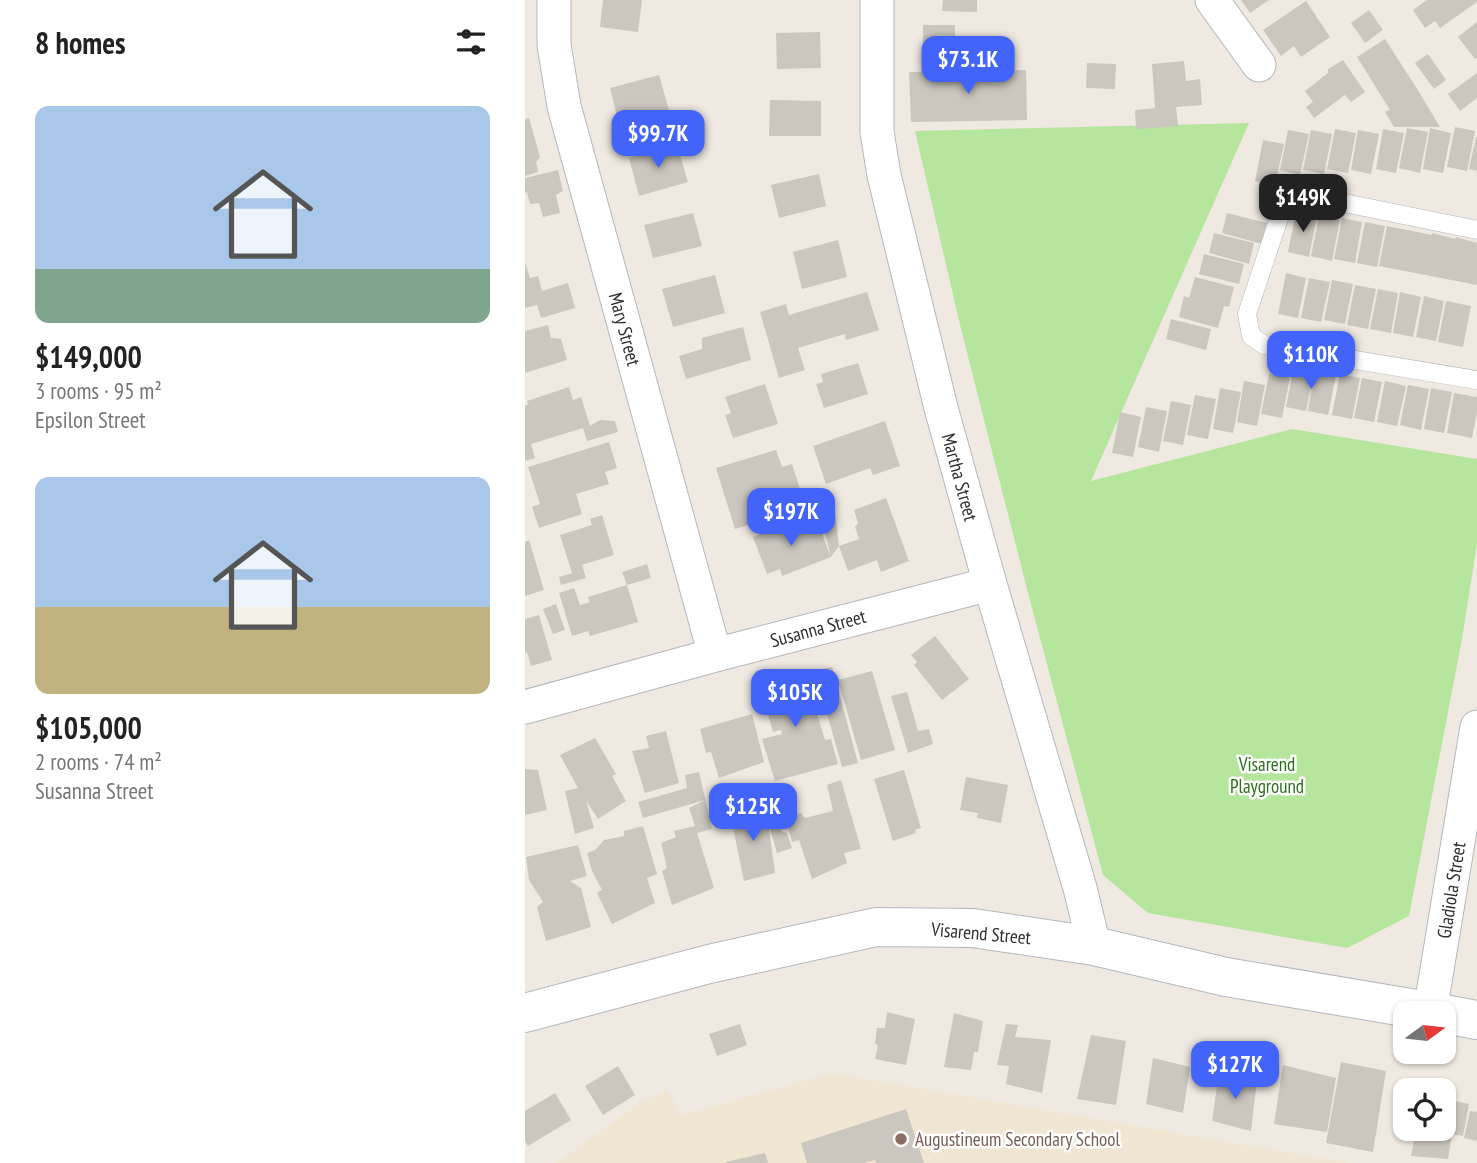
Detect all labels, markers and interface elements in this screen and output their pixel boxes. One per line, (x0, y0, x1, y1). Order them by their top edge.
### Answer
text: 8 homes (35, 23, 126, 62)
icon: filters (452, 23, 490, 61)
pin: $73.1K (911, 36, 1025, 96)
text: $73.1K (938, 44, 998, 73)
pin: $99.7K (601, 110, 715, 170)
text: $99.7K (628, 118, 688, 147)
icon: home (200, 151, 326, 277)
pin: $149K (1254, 174, 1352, 234)
text: $149K (1275, 182, 1331, 211)
street label: Mary Street (604, 290, 646, 369)
pin: $110K (1262, 332, 1360, 391)
text: $149,000 (35, 337, 142, 376)
text: $110K (1283, 339, 1339, 368)
text: 3 rooms · 95 m² (35, 376, 162, 405)
text: Epsilon Street (35, 405, 146, 434)
street label: Martha Street (937, 430, 983, 524)
pin: $197K (742, 489, 840, 548)
text: $197K (763, 496, 819, 525)
icon: home (200, 522, 326, 648)
street label: Susanna Street (768, 604, 869, 652)
pin: $105K (746, 670, 844, 729)
text: $105K (767, 677, 823, 706)
text: $105,000 (35, 708, 142, 747)
text: 2 rooms · 74 m² (35, 747, 162, 776)
park label: Visarend Playground (1230, 752, 1304, 798)
text: Susanna Street (35, 776, 154, 805)
pin: $125K (704, 784, 802, 843)
text: $125K (725, 791, 781, 820)
street label: Gladiola Street (1432, 839, 1471, 940)
street label: Visarend Street (929, 917, 1033, 949)
north arrow (1393, 1001, 1456, 1064)
map controls (1393, 1001, 1456, 1141)
pin: $127K (1186, 1042, 1284, 1101)
text: $127K (1207, 1049, 1263, 1078)
button: locate (1393, 1078, 1456, 1141)
place label: Augustineum Secondary School (915, 1127, 1120, 1151)
marker: Augustineum Secondary School (893, 1131, 909, 1147)

